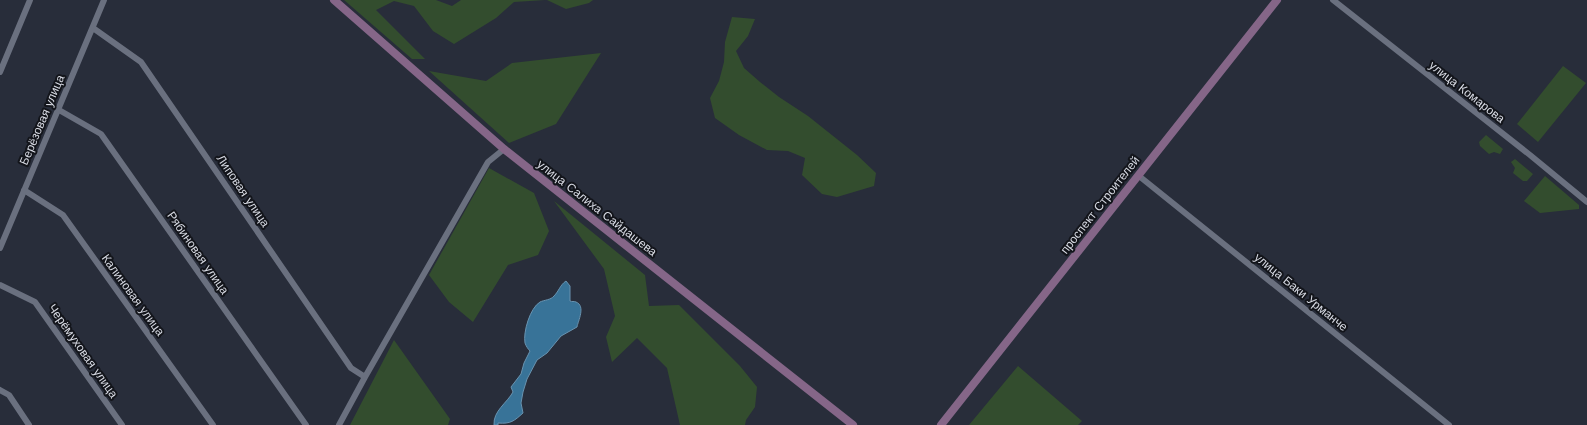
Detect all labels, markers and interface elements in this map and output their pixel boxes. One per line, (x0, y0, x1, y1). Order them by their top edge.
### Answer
street label: улица Комарова (1426, 58, 1508, 126)
street label: Берёзовая улица (17, 73, 67, 167)
street label: Липовая улица (214, 152, 273, 230)
street label: проспект Строителей (1057, 153, 1143, 257)
street label: улица Салиха Сайдашева (534, 157, 660, 259)
street label: Рябиновая улица (164, 209, 232, 297)
street label: улица Баки Урманче (1252, 250, 1351, 334)
street label: Калиновая улица (99, 252, 167, 339)
street label: Черёмуховая улица (45, 301, 121, 401)

